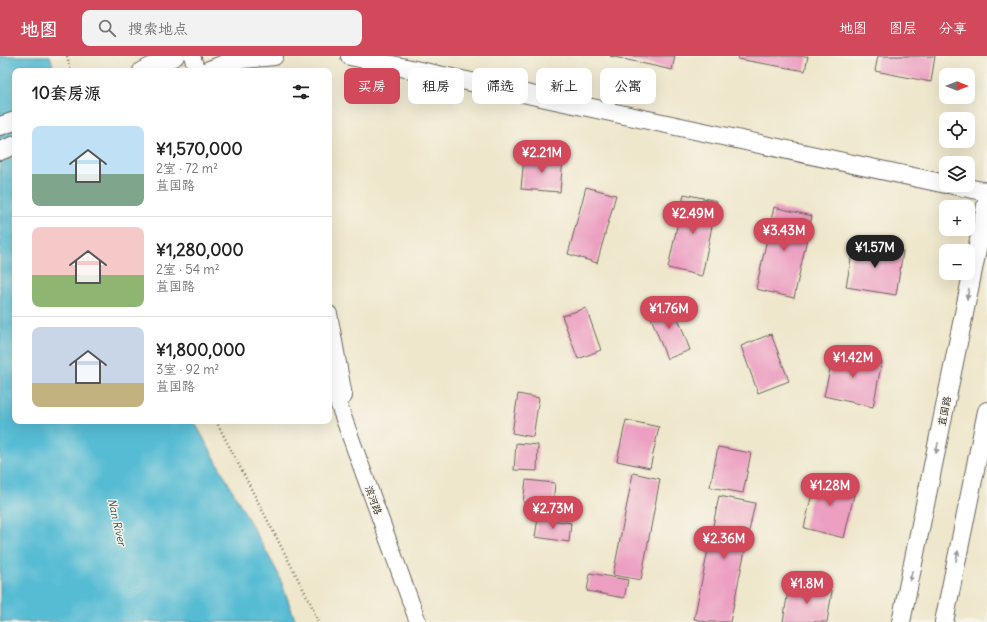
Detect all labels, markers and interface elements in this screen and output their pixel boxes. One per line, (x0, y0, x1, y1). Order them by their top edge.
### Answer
search box (82, 10, 362, 46)
text: 地图 (20, 17, 58, 41)
icon: search (96, 17, 118, 39)
text: 搜索地点 (128, 19, 188, 38)
text: 地图 (839, 19, 867, 37)
text: 图层 (889, 19, 917, 37)
text: 分享 (939, 19, 967, 37)
chip: 买房 (344, 68, 400, 104)
chip: 租房 (408, 68, 464, 104)
chip: 筛选 (472, 68, 528, 104)
chip: 新上 (536, 68, 592, 104)
chip: 公寓 (600, 68, 656, 104)
north arrow (939, 68, 975, 104)
map controls (939, 68, 975, 280)
icon: filters (290, 81, 312, 103)
text: 10套房源 (32, 82, 101, 104)
button: locate (939, 112, 975, 148)
text: ¥1,570,000 (156, 138, 243, 160)
pin: ¥2.21M (509, 140, 575, 174)
icon: home (64, 142, 112, 190)
text: ¥2.21M (522, 144, 562, 161)
button: layers (939, 156, 975, 192)
text: 2室 · 72 m² (156, 160, 218, 177)
text: 苴国路 (156, 177, 195, 194)
button: + (939, 200, 975, 236)
pin: ¥2.49M (660, 201, 726, 235)
text: ¥2.49M (672, 205, 714, 222)
pin: ¥3.43M (751, 218, 817, 252)
text: ¥3.43M (763, 222, 805, 239)
pin: ¥1.57M (842, 235, 908, 269)
text: ¥1,280,000 (156, 239, 244, 261)
text: ¥1.57M (855, 239, 895, 256)
icon: home (64, 243, 112, 291)
button: − (939, 244, 975, 280)
text: 2室 · 54 m² (156, 261, 220, 278)
text: 苴国路 (156, 278, 195, 295)
one-way arrow (965, 287, 971, 300)
pin: ¥1.76M (636, 296, 702, 330)
text: ¥1.76M (649, 300, 689, 317)
text: ¥1,800,000 (156, 339, 246, 361)
icon: home (64, 343, 112, 391)
pin: ¥1.42M (820, 345, 886, 379)
text: ¥1.42M (833, 349, 873, 366)
text: 3室 · 92 m² (156, 361, 219, 378)
text: 苴国路 (156, 378, 195, 395)
street label: 苴国路 (935, 395, 954, 427)
one-way arrow (933, 442, 939, 455)
pin: ¥1.28M (797, 473, 863, 507)
text: ¥1.28M (810, 477, 850, 494)
street label: 滨河路 (362, 484, 385, 516)
pin: ¥2.73M (520, 496, 586, 530)
water label: Nan River (105, 497, 130, 548)
text: ¥2.73M (532, 500, 574, 517)
pin: ¥2.36M (691, 526, 757, 560)
text: ¥2.36M (703, 530, 745, 547)
one-way arrow (955, 550, 961, 562)
one-way arrow (907, 570, 913, 582)
pin: ¥1.8M (779, 571, 835, 605)
text: ¥1.8M (790, 575, 824, 592)

